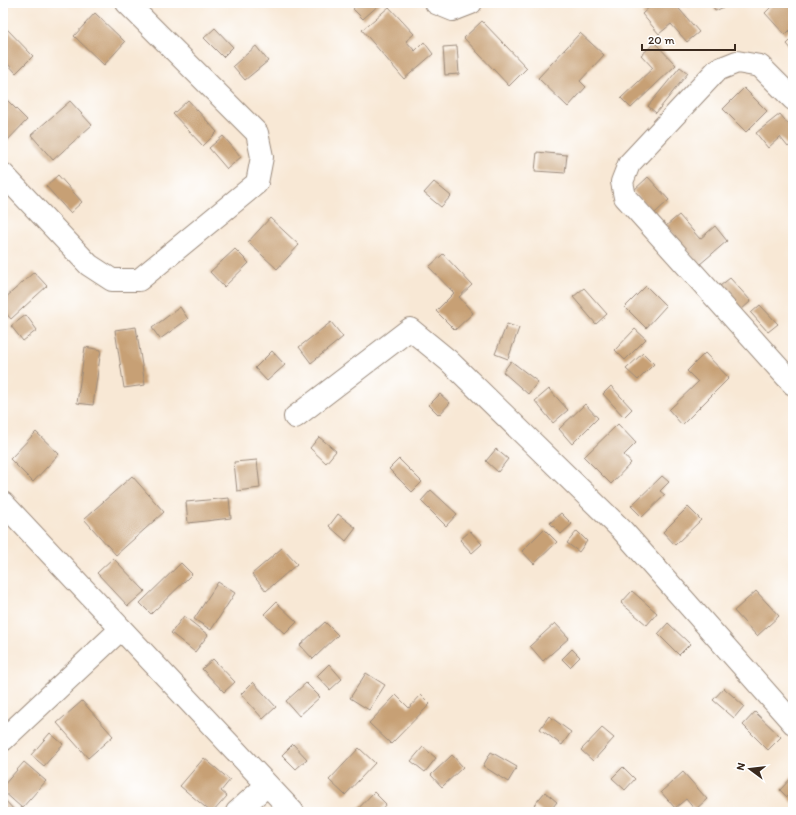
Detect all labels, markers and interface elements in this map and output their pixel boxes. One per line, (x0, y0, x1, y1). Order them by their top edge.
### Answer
scale bar (642, 26, 735, 52)
text: 20 m (648, 33, 675, 47)
north arrow (730, 749, 770, 789)
text: N (734, 761, 748, 772)

